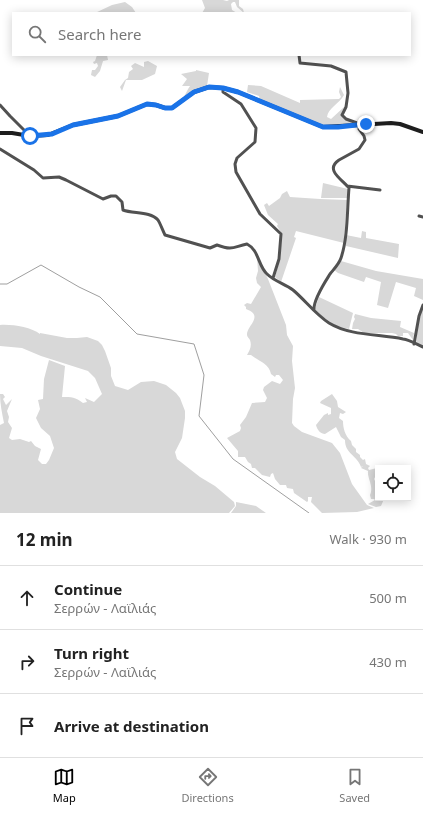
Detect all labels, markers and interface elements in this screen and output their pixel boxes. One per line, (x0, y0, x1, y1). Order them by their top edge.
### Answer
search box (12, 12, 411, 56)
icon: search (26, 23, 48, 45)
text: Search here (58, 24, 141, 44)
route end (357, 115, 375, 133)
route start (21, 127, 39, 145)
map controls (375, 465, 411, 501)
button: locate (375, 465, 411, 501)
text: 12 min (16, 528, 73, 551)
text: Walk · 930 m (329, 530, 407, 548)
text: Continue (54, 579, 122, 599)
icon: ahead (16, 587, 38, 609)
text: 500 m (369, 589, 407, 607)
text: Σερρών - Λαϊλιάς (54, 599, 156, 617)
text: Turn right (54, 643, 129, 663)
icon: right (16, 651, 38, 673)
text: 430 m (369, 653, 407, 671)
text: Σερρών - Λαϊλιάς (54, 663, 156, 681)
icon: arrive (16, 715, 38, 737)
text: Arrive at destination (54, 716, 209, 736)
tab: Map (53, 766, 76, 805)
tab: Directions (181, 766, 234, 805)
tab: Saved (339, 766, 370, 805)

